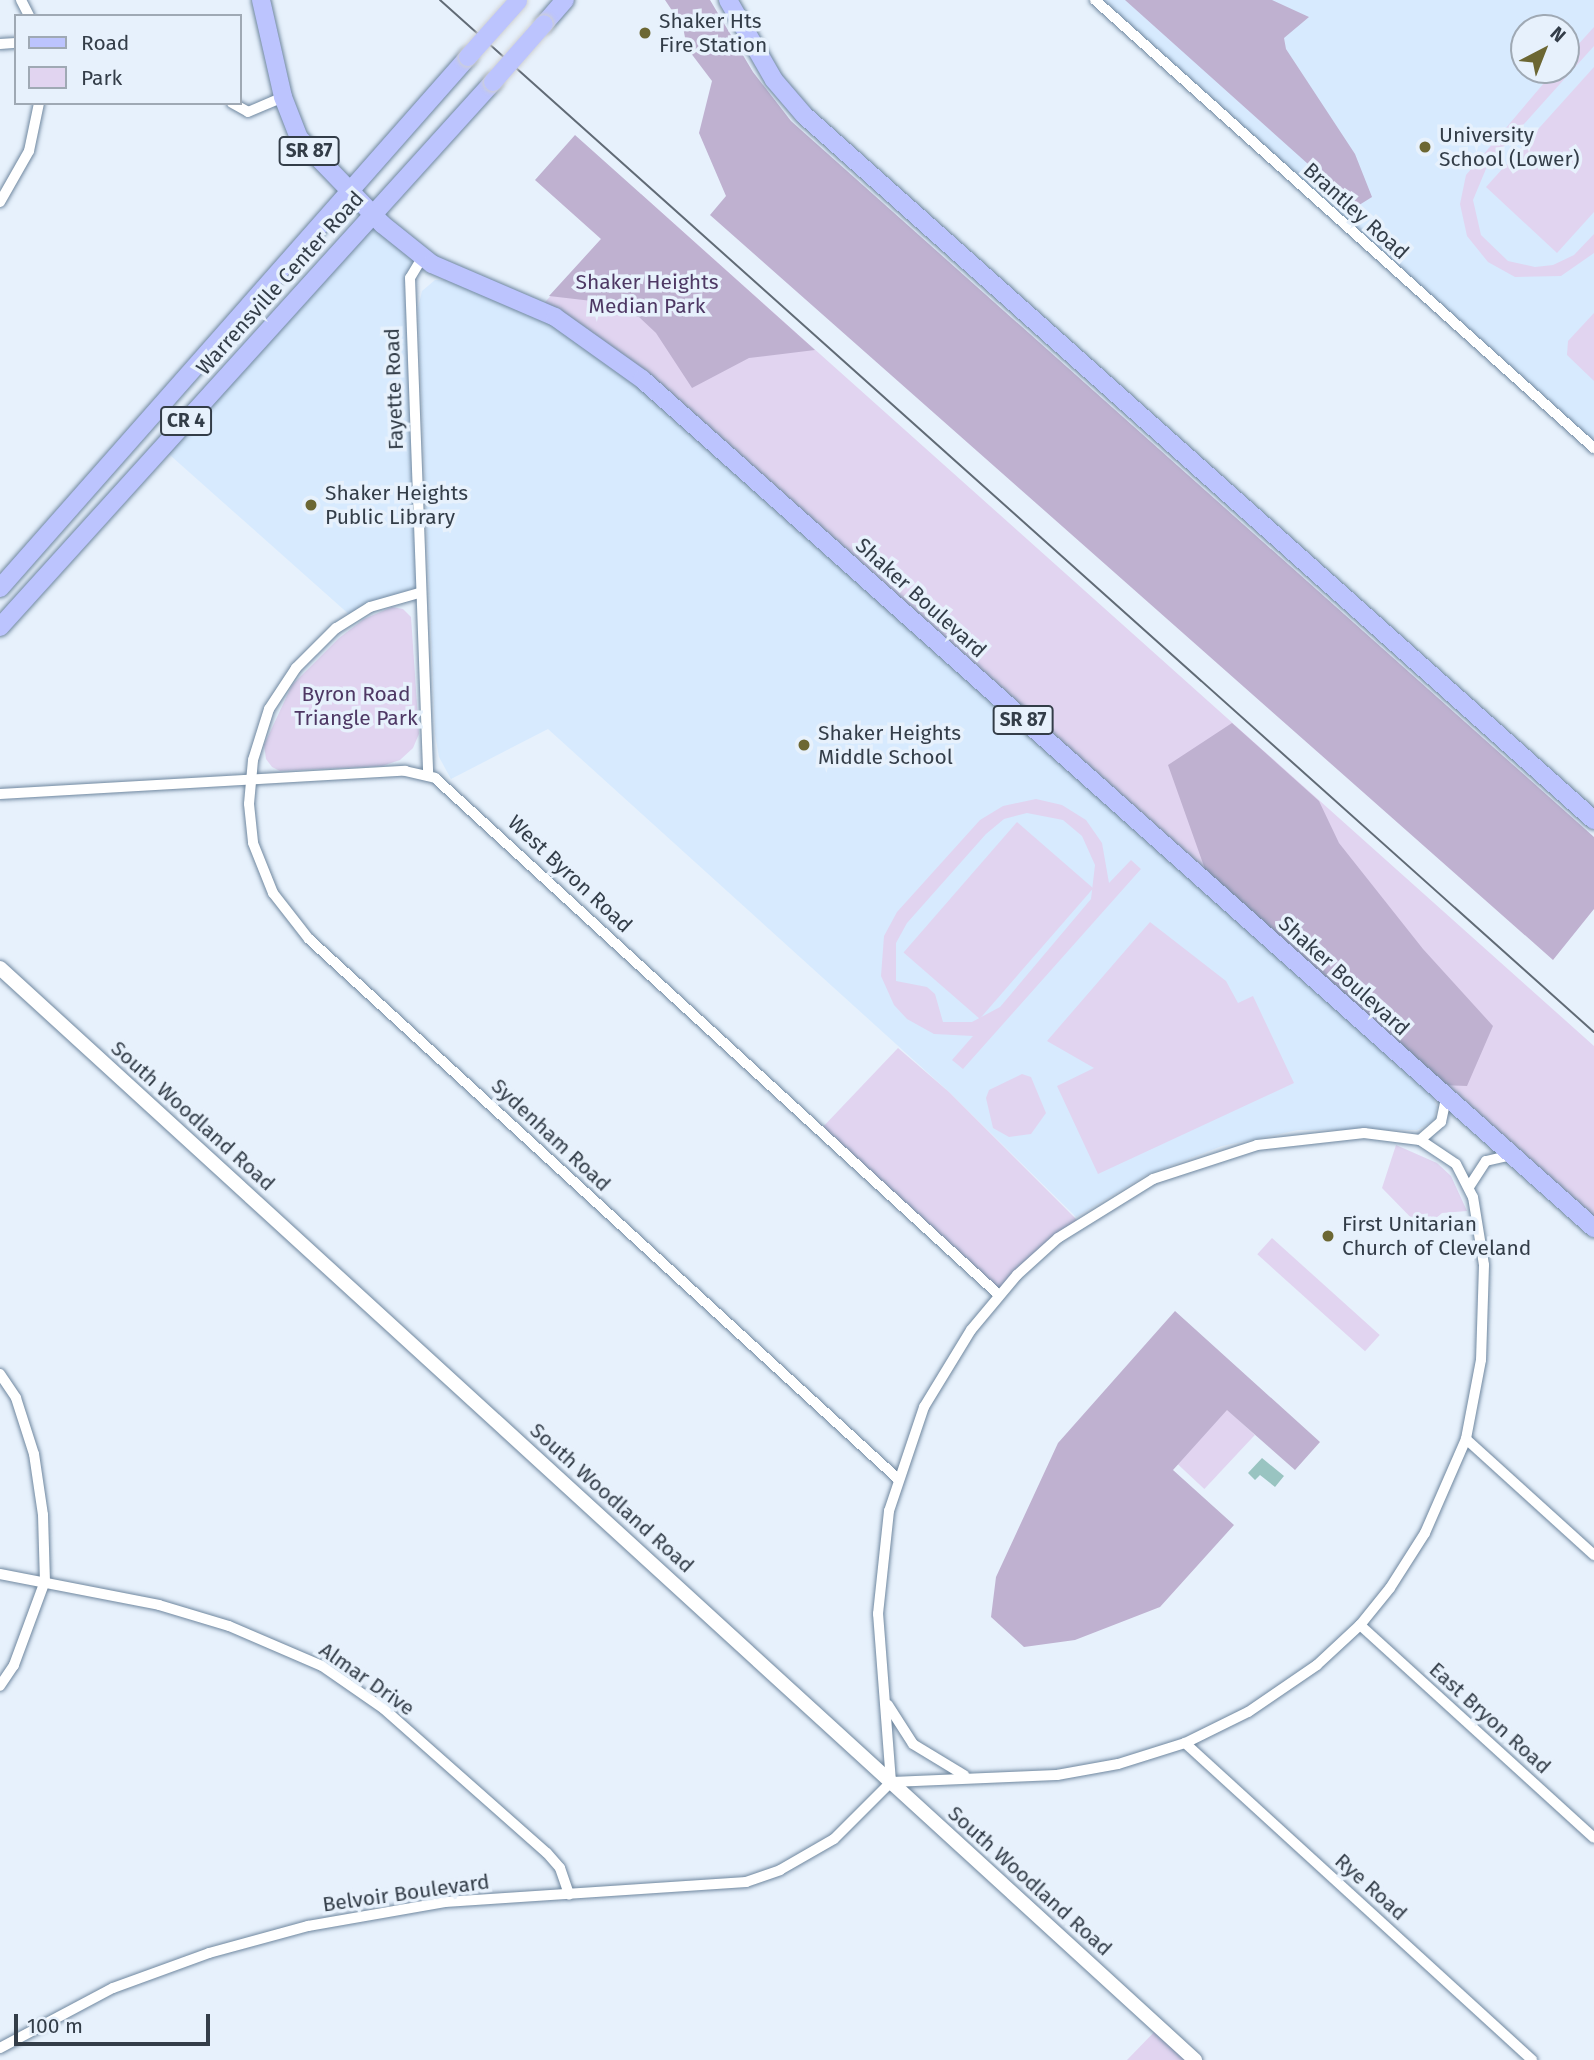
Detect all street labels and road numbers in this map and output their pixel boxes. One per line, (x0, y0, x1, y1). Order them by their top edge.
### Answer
road number: SR 87 (278, 136, 340, 167)
street label: Brantley Road (1298, 157, 1414, 265)
street label: Warrensville Center Road (191, 186, 369, 380)
street label: Fayette Road (379, 328, 409, 450)
road number: CR 4 (160, 406, 212, 436)
street label: Shaker Boulevard (851, 533, 991, 663)
road number: SR 87 (992, 705, 1054, 736)
street label: West Byron Road (503, 810, 637, 938)
street label: Shaker Boulevard (1274, 911, 1414, 1041)
street label: South Woodland Road (106, 1036, 280, 1196)
street label: Sydenham Road (486, 1073, 616, 1197)
street label: South Woodland Road (525, 1418, 699, 1578)
street label: Almar Drive (315, 1637, 419, 1721)
street label: East Bryon Road (1424, 1657, 1556, 1779)
street label: South Woodland Road (943, 1801, 1117, 1961)
street label: Rye Road (1330, 1848, 1412, 1926)
street label: Belvoir Boulevard (321, 1869, 491, 1917)

